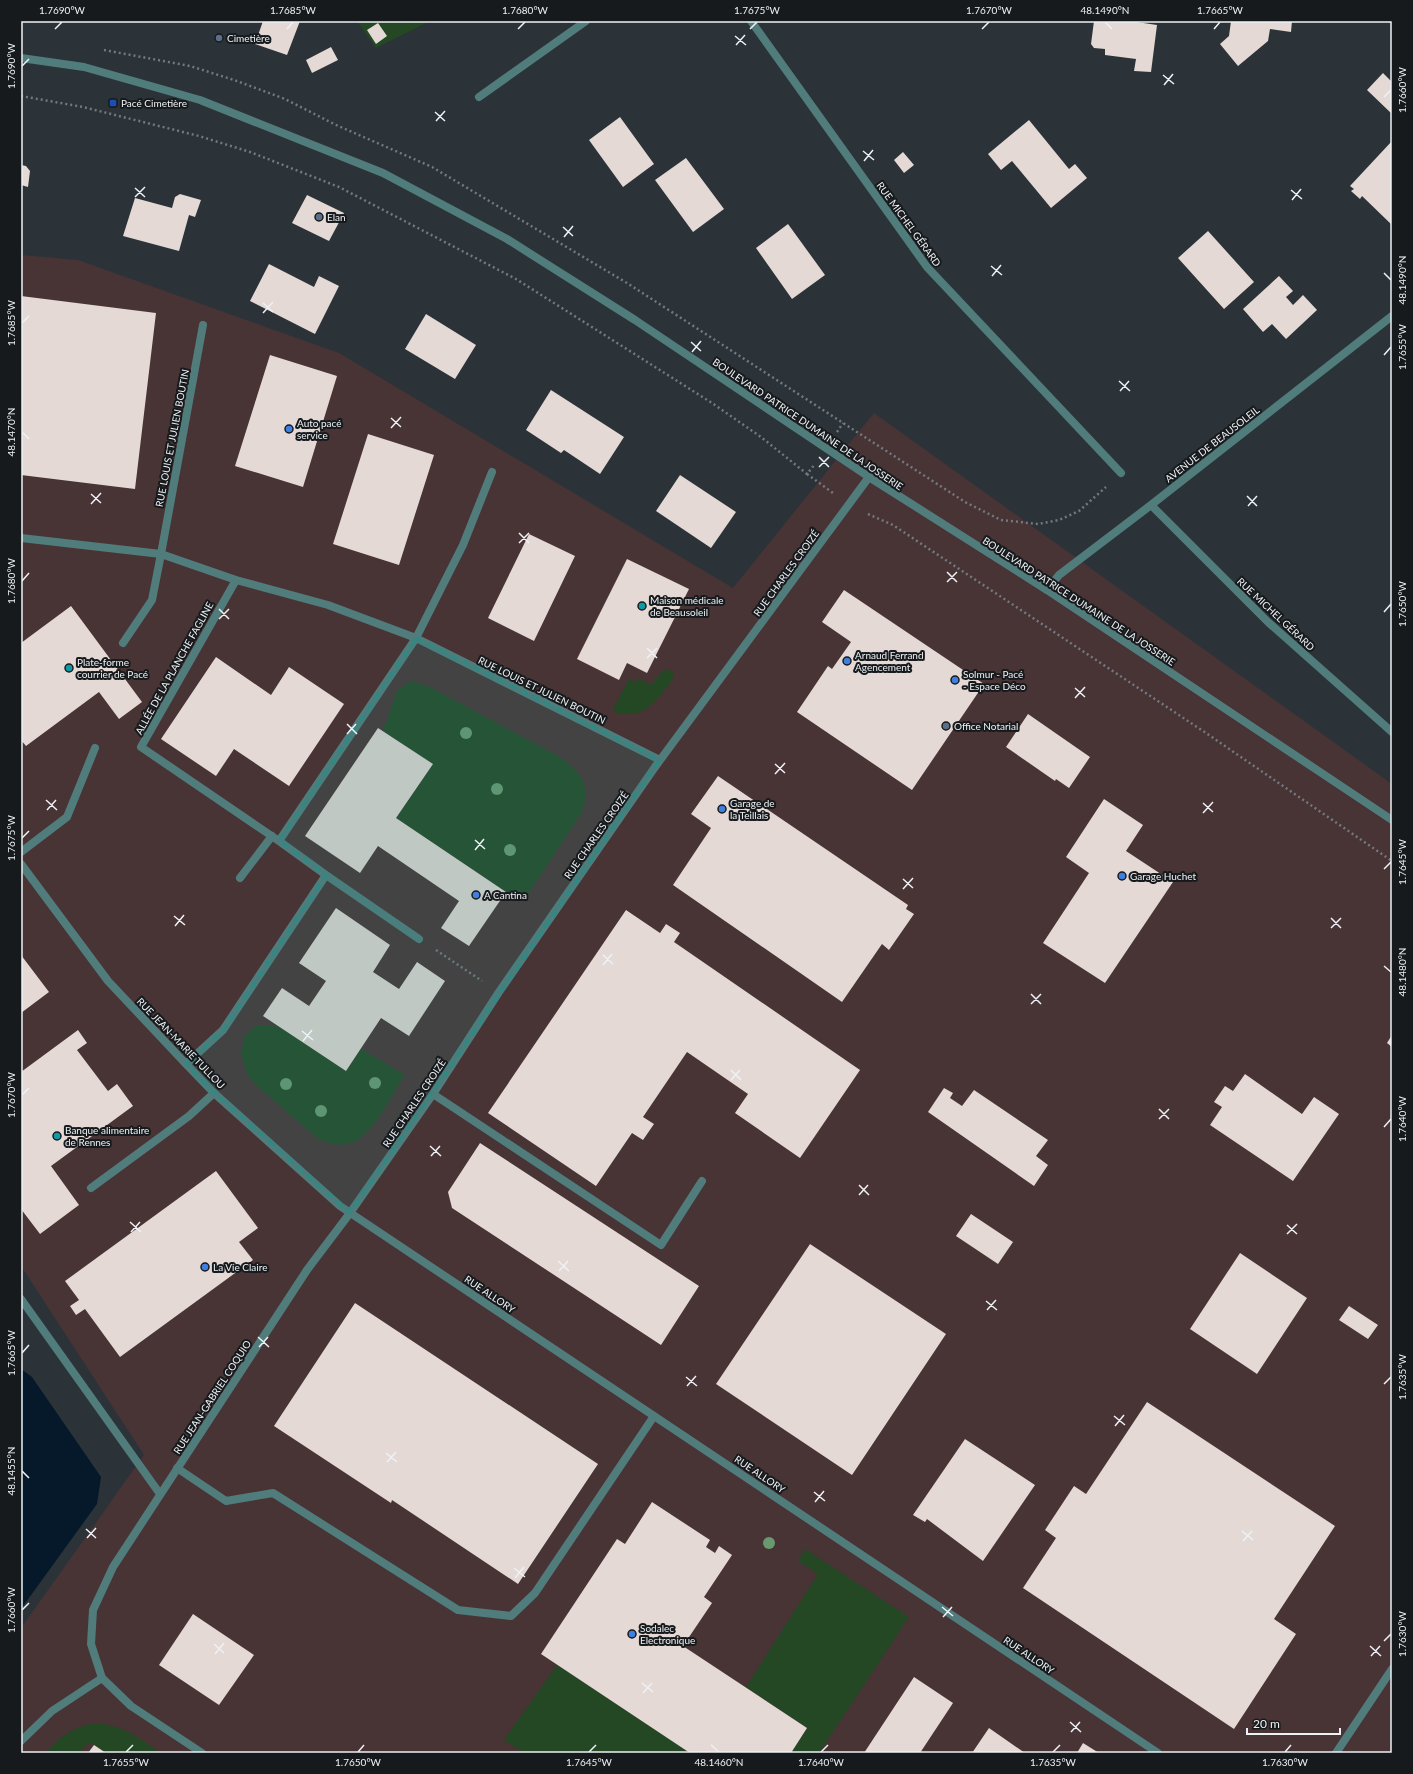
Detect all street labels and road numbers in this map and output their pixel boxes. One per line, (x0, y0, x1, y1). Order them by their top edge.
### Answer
street label: RUE MICHEL GÉRARD (874, 179, 944, 269)
street label: BOULEVARD PATRICE DUMAINE DE LA JOSSERIE (711, 356, 906, 493)
street label: RUE LOUIS ET JULIEN BOUTIN (153, 368, 191, 508)
street label: AVENUE DE BEAUSOLEIL (1162, 403, 1262, 485)
street label: RUE CHARLES CROIZÉ (751, 527, 821, 618)
street label: BOULEVARD PATRICE DUMAINE DE LA JOSSERIE (981, 534, 1178, 668)
street label: RUE MICHEL GÉRARD (1235, 575, 1317, 653)
street label: ALLÉE DE LA PLANCHE FAGLINE (132, 599, 216, 736)
street label: RUE LOUIS ET JULIEN BOUTIN (476, 654, 608, 726)
street label: RUE CHARLES CROIZÉ (561, 789, 631, 881)
street label: RUE JEAN-MARIE TULLOU (134, 995, 228, 1091)
street label: RUE CHARLES CROIZÉ (380, 1057, 448, 1149)
street label: RUE ALLORY (462, 1273, 518, 1316)
street label: RUE JEAN-GABRIEL COQUIO (171, 1338, 253, 1456)
street label: RUE ALLORY (732, 1453, 788, 1496)
street label: RUE ALLORY (1001, 1634, 1057, 1677)

